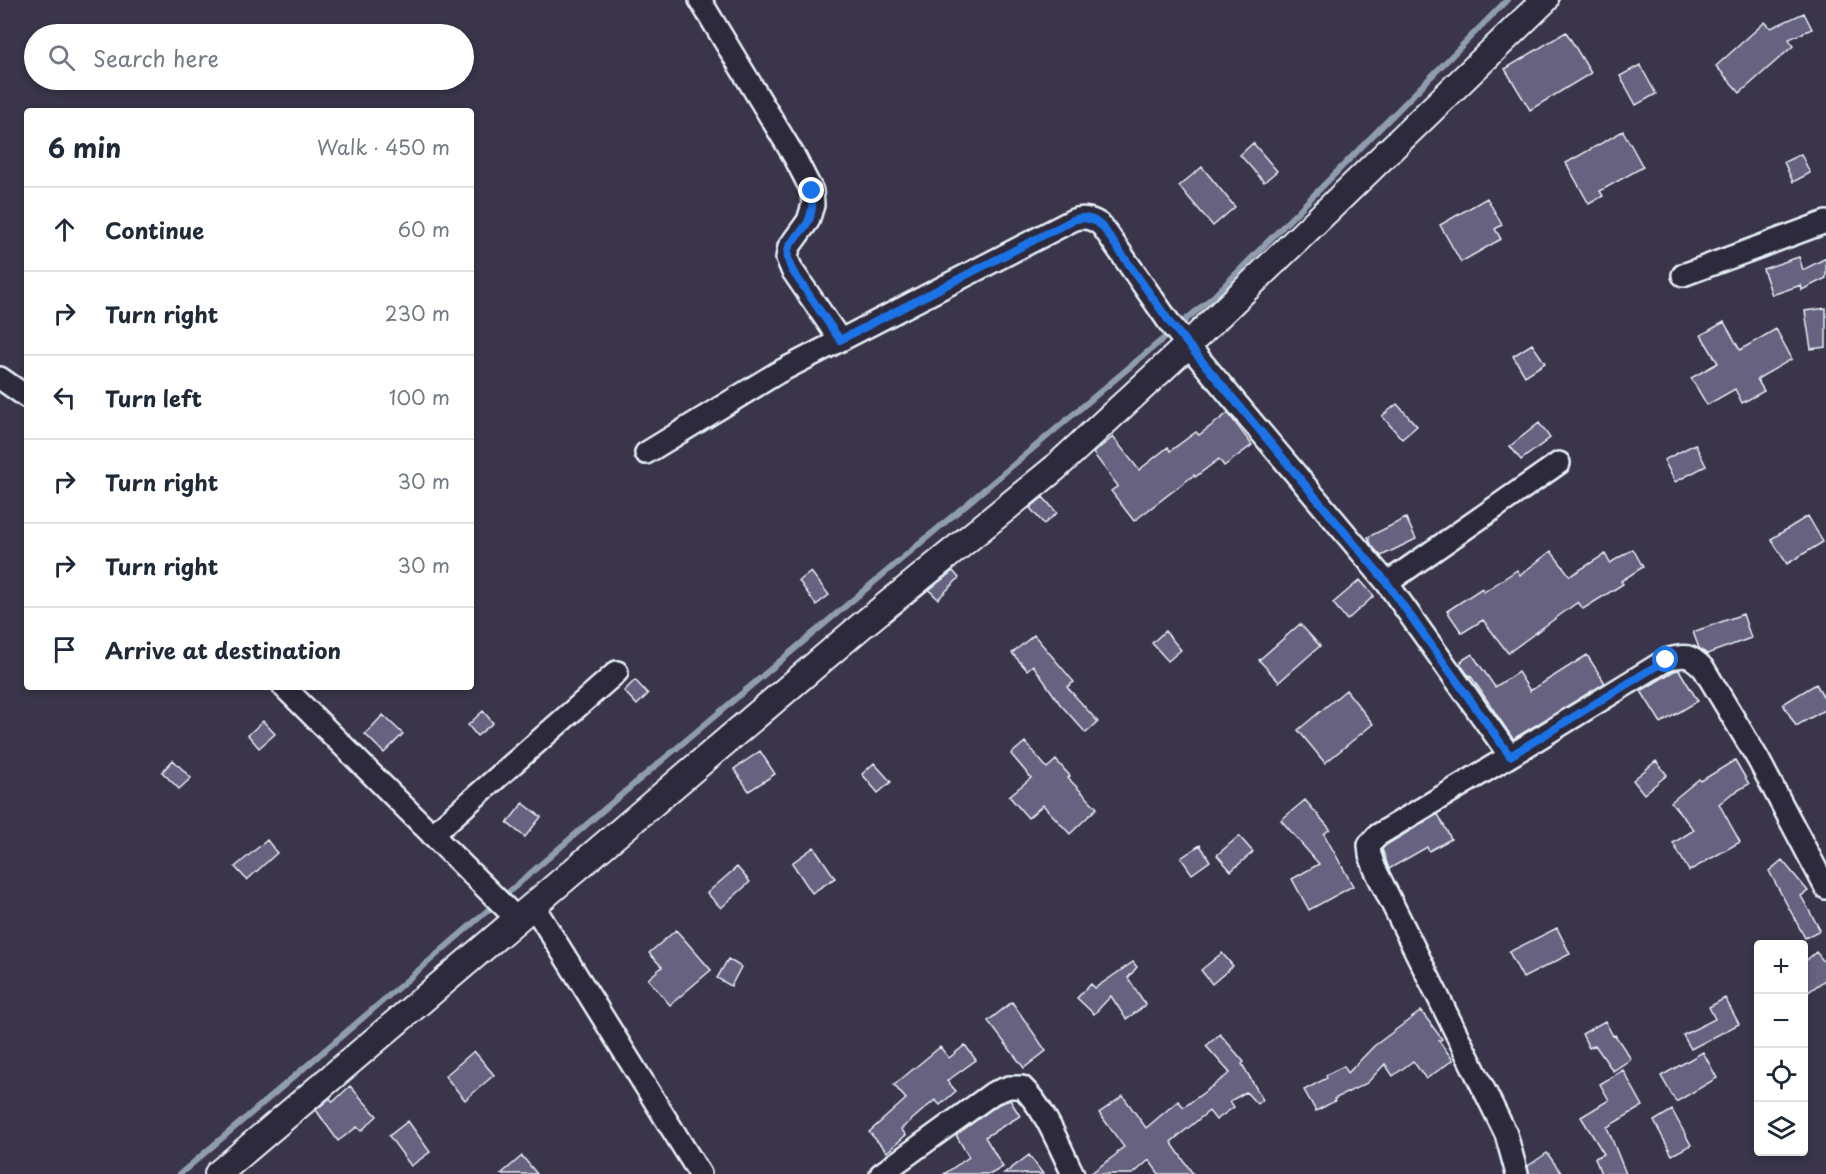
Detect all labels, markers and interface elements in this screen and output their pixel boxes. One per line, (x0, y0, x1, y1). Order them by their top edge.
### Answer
search box (24, 24, 474, 90)
icon: search (45, 41, 78, 74)
text: Search here (93, 41, 219, 74)
text: 6 min (48, 128, 121, 167)
text: Walk · 450 m (317, 132, 450, 162)
route end (798, 177, 824, 203)
icon: ahead (48, 213, 81, 246)
text: Continue (105, 213, 204, 246)
text: 60 m (398, 214, 450, 244)
icon: right (48, 297, 81, 330)
text: Turn right (105, 297, 218, 330)
text: 230 m (385, 298, 450, 328)
icon: left (48, 381, 81, 414)
text: Turn left (105, 381, 202, 414)
text: 100 m (389, 382, 450, 412)
icon: right (48, 465, 81, 498)
text: Turn right (105, 465, 218, 498)
text: 30 m (397, 466, 450, 496)
icon: right (48, 549, 81, 582)
text: Turn right (105, 549, 218, 582)
text: 30 m (397, 550, 450, 580)
icon: arrive (48, 633, 81, 666)
text: Arrive at destination (105, 633, 341, 666)
route start (1652, 646, 1678, 672)
map controls (1754, 940, 1808, 1156)
button: + (1754, 940, 1808, 994)
button: − (1754, 994, 1808, 1048)
button: locate (1754, 1048, 1808, 1102)
button: layers (1754, 1102, 1808, 1156)

